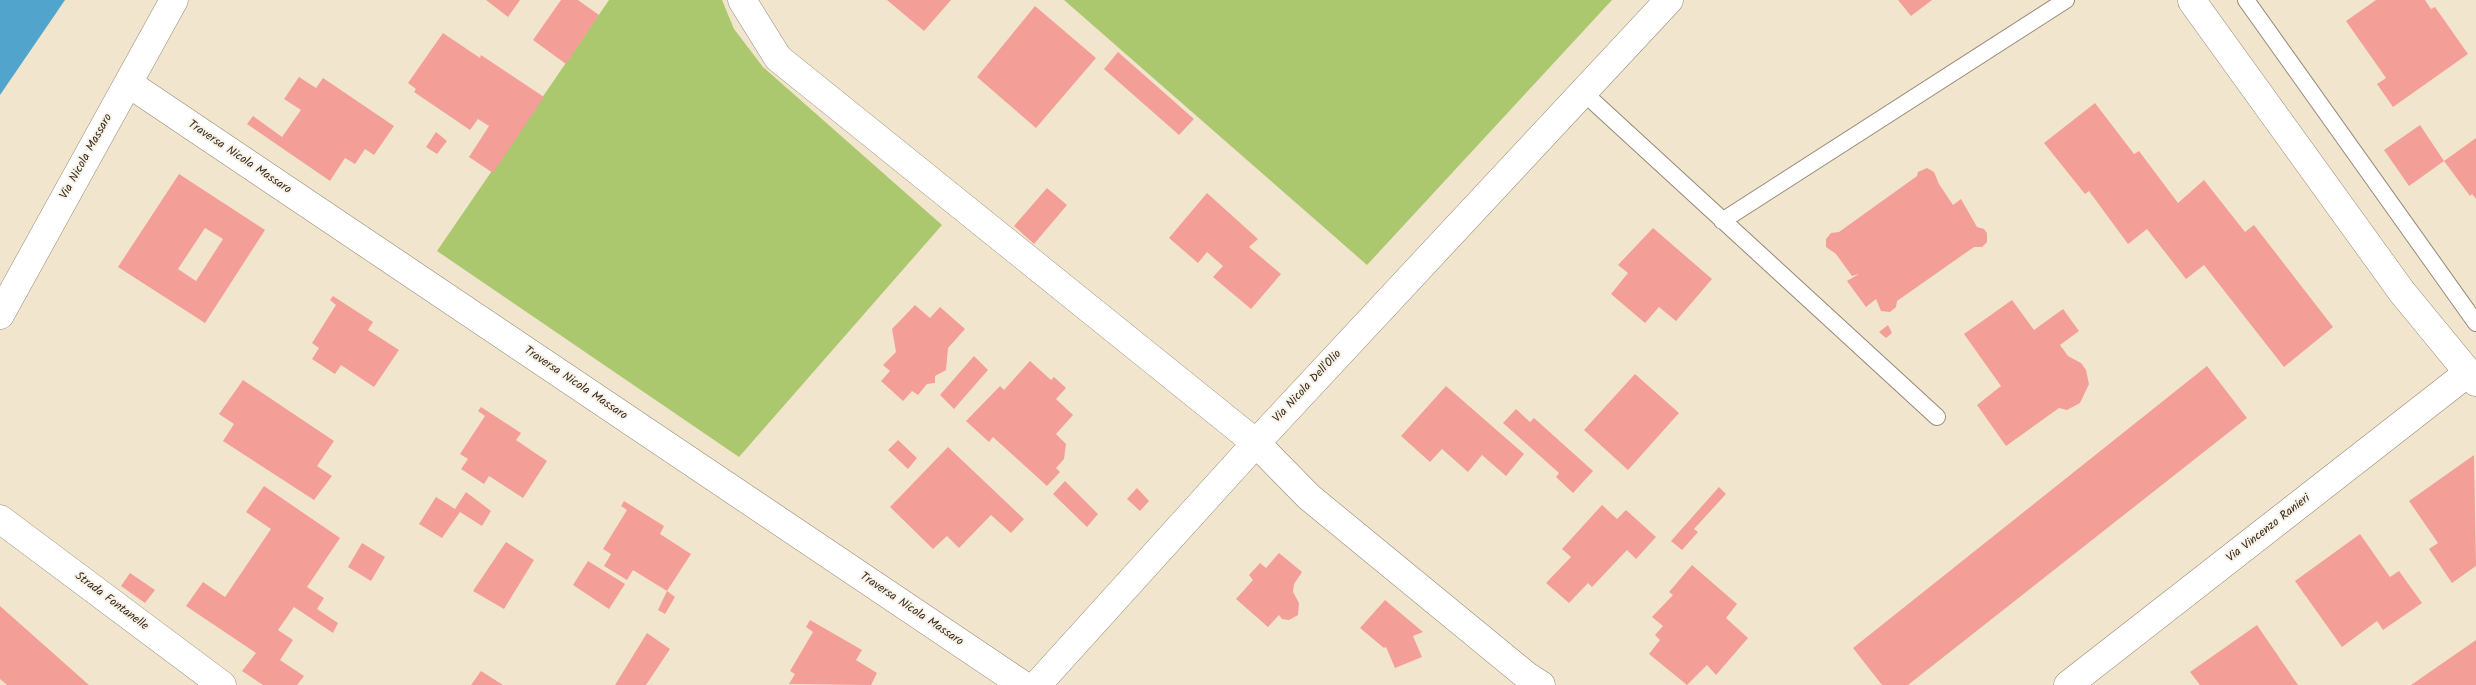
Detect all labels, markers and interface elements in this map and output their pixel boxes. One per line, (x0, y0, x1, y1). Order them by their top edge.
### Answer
street label: Via Nicola Massaro (58, 112, 116, 202)
street label: Traversa Nicola Massaro (185, 118, 293, 198)
street label: Traversa Nicola Massaro (521, 344, 629, 424)
street label: Via Nicola Dell'Olio (1271, 348, 1345, 426)
street label: Via Vincenzo Ranieri (2224, 492, 2314, 566)
street label: Strada Fontanelle (71, 570, 151, 634)
street label: Traversa Nicola Massaro (857, 570, 965, 650)

